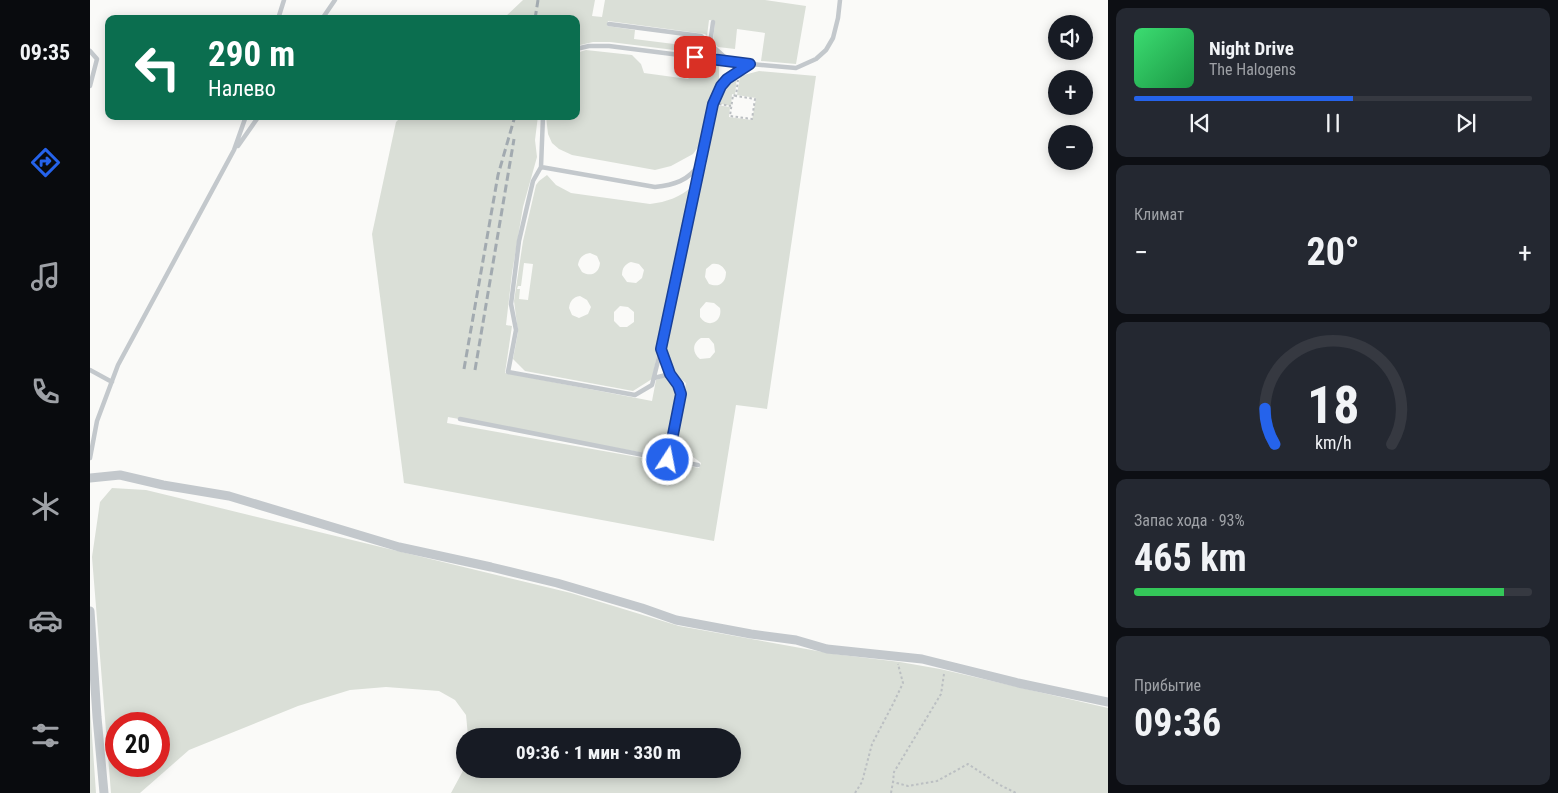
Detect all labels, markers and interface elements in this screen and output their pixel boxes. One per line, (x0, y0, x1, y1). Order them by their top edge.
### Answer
map controls (1048, 15, 1093, 170)
button: sound (1048, 15, 1093, 60)
text: 290 m (208, 34, 295, 75)
icon: left (125, 35, 190, 100)
pin (674, 36, 716, 78)
text: Night Drive (1209, 37, 1294, 60)
text: 09:35 (20, 40, 70, 65)
icon: arrive (681, 43, 709, 71)
text: The Halogens (1209, 60, 1296, 79)
button: + (1048, 70, 1093, 115)
text: Налево (208, 76, 276, 101)
icon: previous (1186, 109, 1214, 137)
icon: pause (1319, 109, 1347, 137)
icon: next (1452, 109, 1480, 137)
button: − (1048, 125, 1093, 170)
icon: directions (28, 145, 63, 180)
text: Климат (1134, 205, 1184, 224)
text: 20° (1306, 230, 1360, 274)
text: − (1134, 236, 1148, 269)
text: + (1518, 236, 1532, 269)
icon: music (28, 259, 63, 294)
icon: phone (28, 374, 63, 409)
text: 18 (1307, 375, 1359, 436)
text: km/h (1315, 432, 1351, 453)
position arrow (641, 433, 693, 485)
icon: climate (28, 489, 63, 524)
text: Запас хода · 93% (1134, 511, 1245, 530)
text: 465 km (1134, 536, 1247, 580)
icon: car (28, 603, 63, 638)
text: Прибытие (1134, 676, 1201, 695)
text: 09:36 (1134, 701, 1221, 745)
speed limit sign: 20 (105, 712, 170, 777)
icon: filters (28, 718, 63, 753)
text: 09:36 · 1 мин · 330 m (516, 741, 681, 764)

